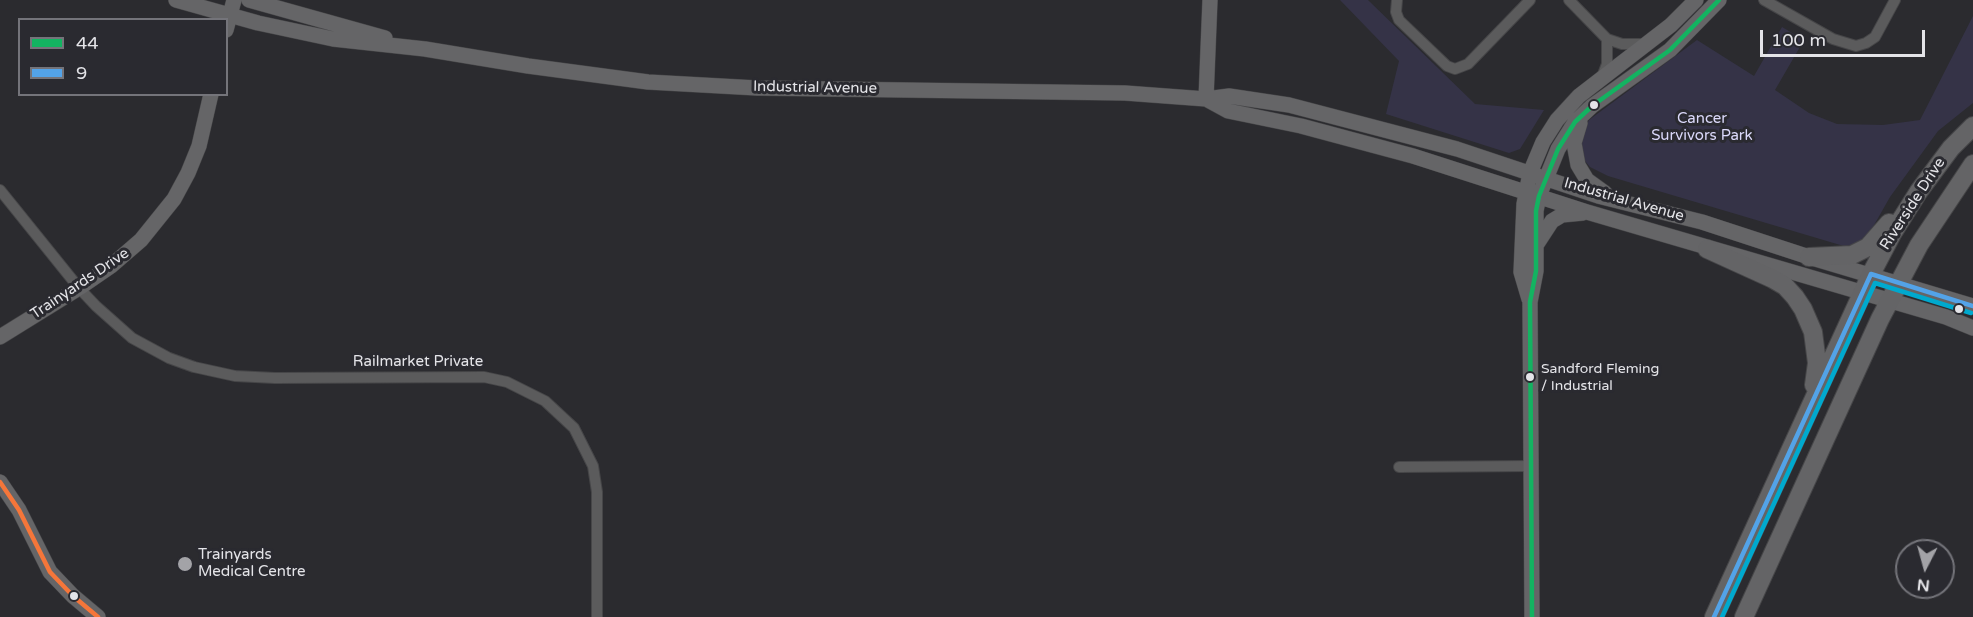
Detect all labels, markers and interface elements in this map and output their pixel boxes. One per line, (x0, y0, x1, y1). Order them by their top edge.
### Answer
legend (18, 18, 228, 96)
scale bar (1763, 18, 1928, 56)
text: 100 m (1771, 29, 1826, 51)
text: 44 (76, 32, 99, 54)
text: 9 (76, 62, 87, 84)
street label: Industrial Avenue (753, 78, 877, 98)
unlabelled marker (1588, 99, 1600, 111)
park label: Cancer Survivors Park (1651, 110, 1753, 145)
street label: Riverside Drive (1877, 155, 1949, 253)
street label: Industrial Avenue (1562, 174, 1686, 226)
street label: Trainyards Drive (27, 245, 133, 323)
unlabelled marker (1953, 303, 1965, 315)
street label: Railmarket Private (353, 353, 483, 371)
place label: Sandford Fleming / Industrial (1541, 361, 1659, 394)
marker: Sandford Fleming / Industrial (1524, 371, 1536, 383)
north arrow (1895, 539, 1955, 599)
place label: Trainyards Medical Centre (198, 546, 305, 581)
marker: Trainyards Medical Centre (176, 555, 194, 573)
text: N (1916, 574, 1931, 596)
unlabelled marker (68, 590, 80, 602)

